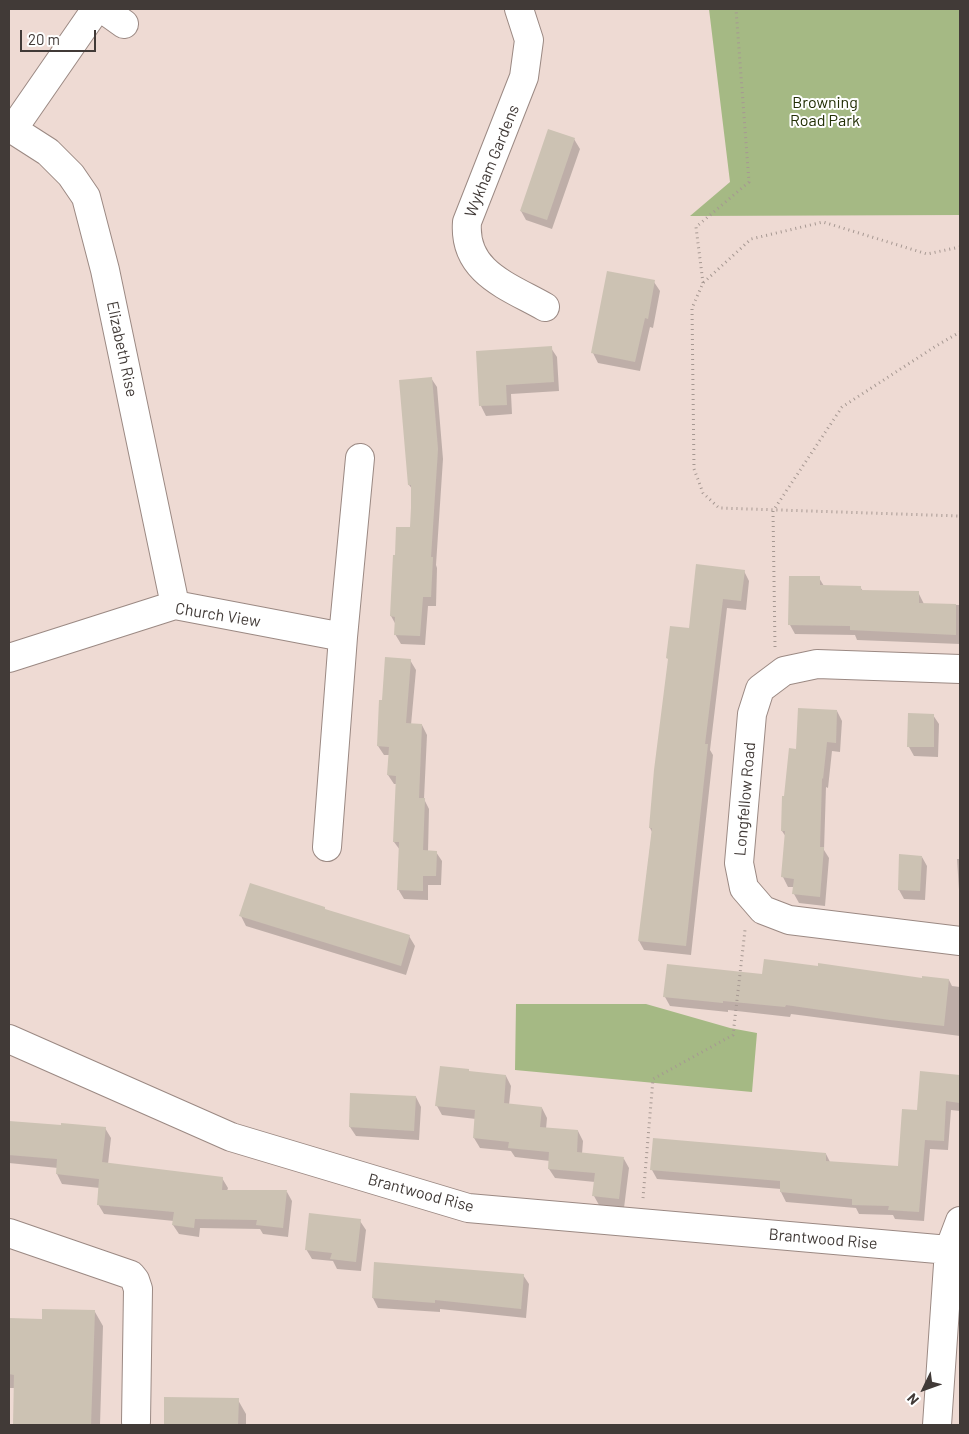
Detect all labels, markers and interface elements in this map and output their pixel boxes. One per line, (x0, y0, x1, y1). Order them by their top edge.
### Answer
scale bar (22, 20, 99, 52)
text: 20 m (28, 30, 60, 48)
park label: Browning Road Park (790, 93, 860, 131)
street label: Wykham Gardens (461, 102, 523, 220)
street label: Elizabeth Rise (102, 299, 142, 399)
street label: Church View (174, 599, 262, 631)
street label: Longfellow Road (730, 741, 760, 857)
street label: Brantwood Rise (366, 1170, 476, 1216)
street label: Brantwood Rise (768, 1225, 878, 1253)
north arrow (899, 1364, 949, 1414)
text: N (903, 1390, 922, 1409)

